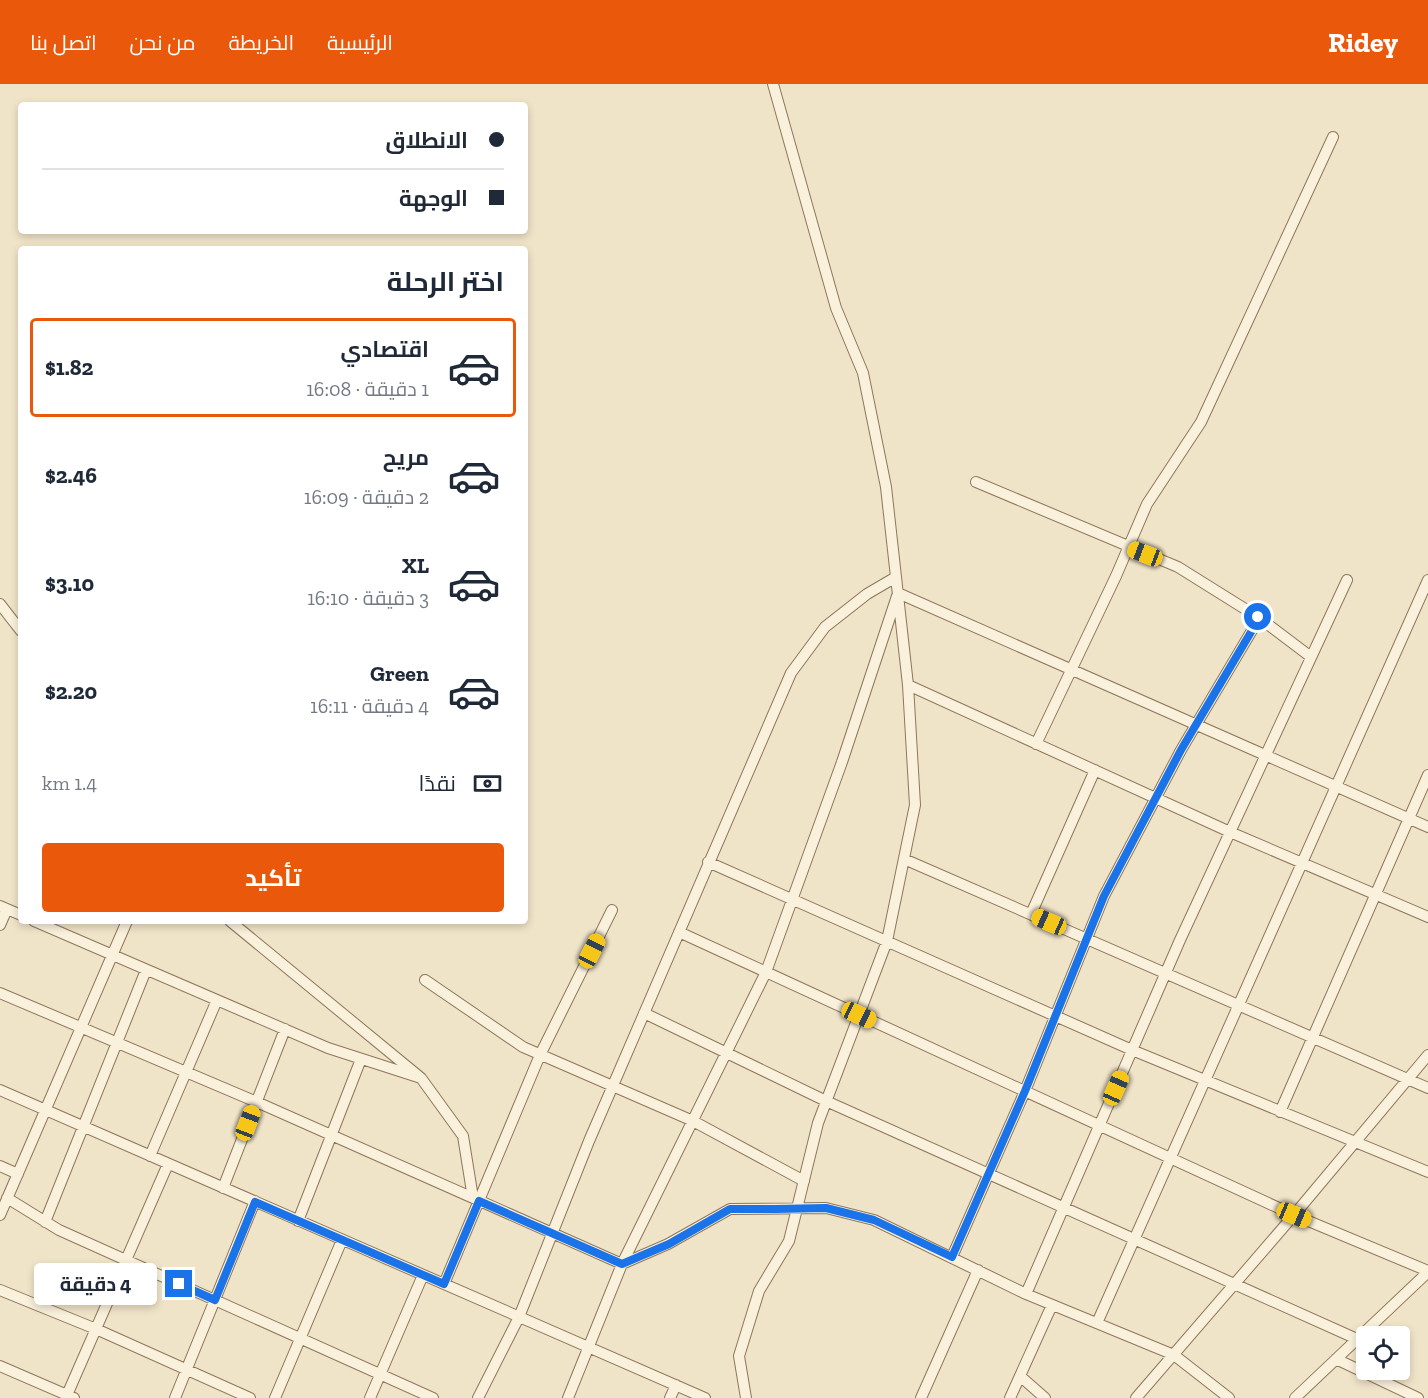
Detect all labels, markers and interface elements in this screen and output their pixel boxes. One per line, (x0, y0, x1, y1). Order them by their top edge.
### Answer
text: Ridey (1328, 26, 1398, 59)
text: اتصل بنا (30, 30, 97, 55)
text: من نحن (130, 30, 195, 55)
text: الخريطة (228, 30, 294, 55)
text: الرئيسية (327, 30, 393, 55)
text: الانطلاق (385, 127, 468, 154)
text: الوجهة (399, 185, 468, 212)
text: اختر الرحلة (387, 266, 504, 298)
text: اقتصادي (340, 336, 429, 363)
icon: car (447, 341, 501, 395)
text: $1.82 (45, 354, 93, 381)
text: 1 دقيقة · 16:08 (306, 377, 429, 401)
text: مريح (383, 444, 429, 471)
icon: car (447, 449, 501, 503)
text: $2.46 (45, 462, 97, 489)
text: 2 دقيقة · 16:09 (304, 485, 429, 509)
car (1125, 539, 1165, 569)
text: XL (402, 552, 429, 579)
icon: car (447, 557, 501, 611)
text: $3.10 (45, 570, 94, 597)
text: 3 دقيقة · 16:10 (307, 586, 429, 610)
route start (1244, 603, 1271, 630)
text: Green (370, 660, 429, 687)
icon: car (447, 665, 501, 719)
text: $2.20 (45, 678, 97, 705)
text: 4 دقيقة · 16:11 (310, 694, 429, 718)
icon: cash (471, 767, 504, 800)
text: نقدًا (418, 770, 456, 797)
text: 1.4 km (42, 771, 97, 795)
button: تأكيد (42, 843, 504, 912)
car (1029, 906, 1069, 938)
car (576, 931, 608, 971)
car (839, 999, 879, 1031)
car (1100, 1068, 1132, 1108)
car (233, 1103, 263, 1143)
car (1274, 1200, 1314, 1230)
callout: 4 دقيقة (35, 1263, 158, 1305)
route end (165, 1270, 192, 1297)
text: 4 دقيقة (60, 1272, 131, 1296)
map controls (1356, 1326, 1410, 1380)
button: locate (1356, 1326, 1410, 1380)

